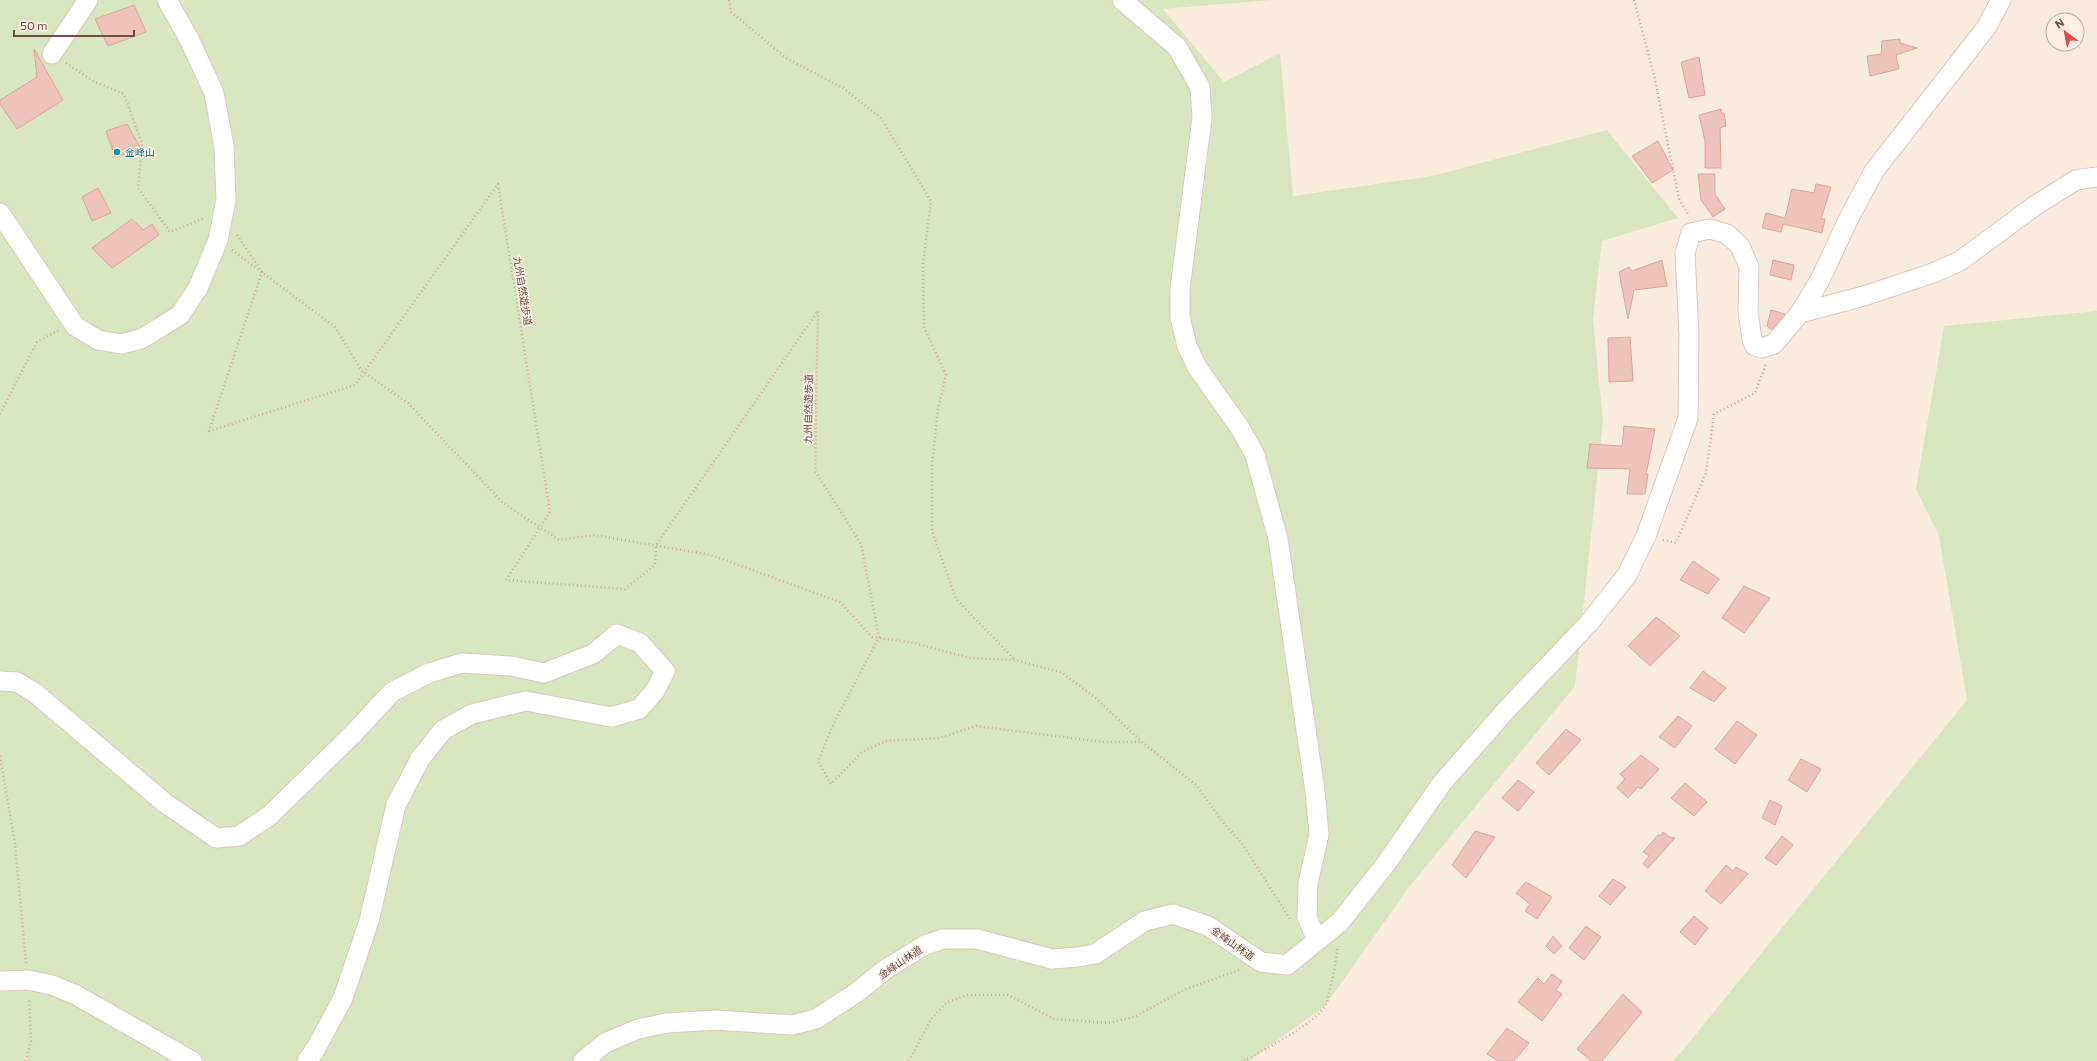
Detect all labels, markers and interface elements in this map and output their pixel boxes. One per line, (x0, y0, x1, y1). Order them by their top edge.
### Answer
scale bar (14, 12, 134, 38)
north arrow (2045, 12, 2085, 52)
text: N (2052, 15, 2066, 31)
text: 50 m (20, 18, 48, 32)
place label: 金峰山 (125, 146, 155, 158)
marker: 金峰山 (112, 147, 122, 157)
street label: 九州自然遊歩道 (512, 255, 534, 327)
street label: 九州自然遊歩道 (801, 374, 815, 444)
street label: 金峰山林道 (1209, 924, 1257, 962)
street label: 金峰山林道 (876, 943, 924, 981)

